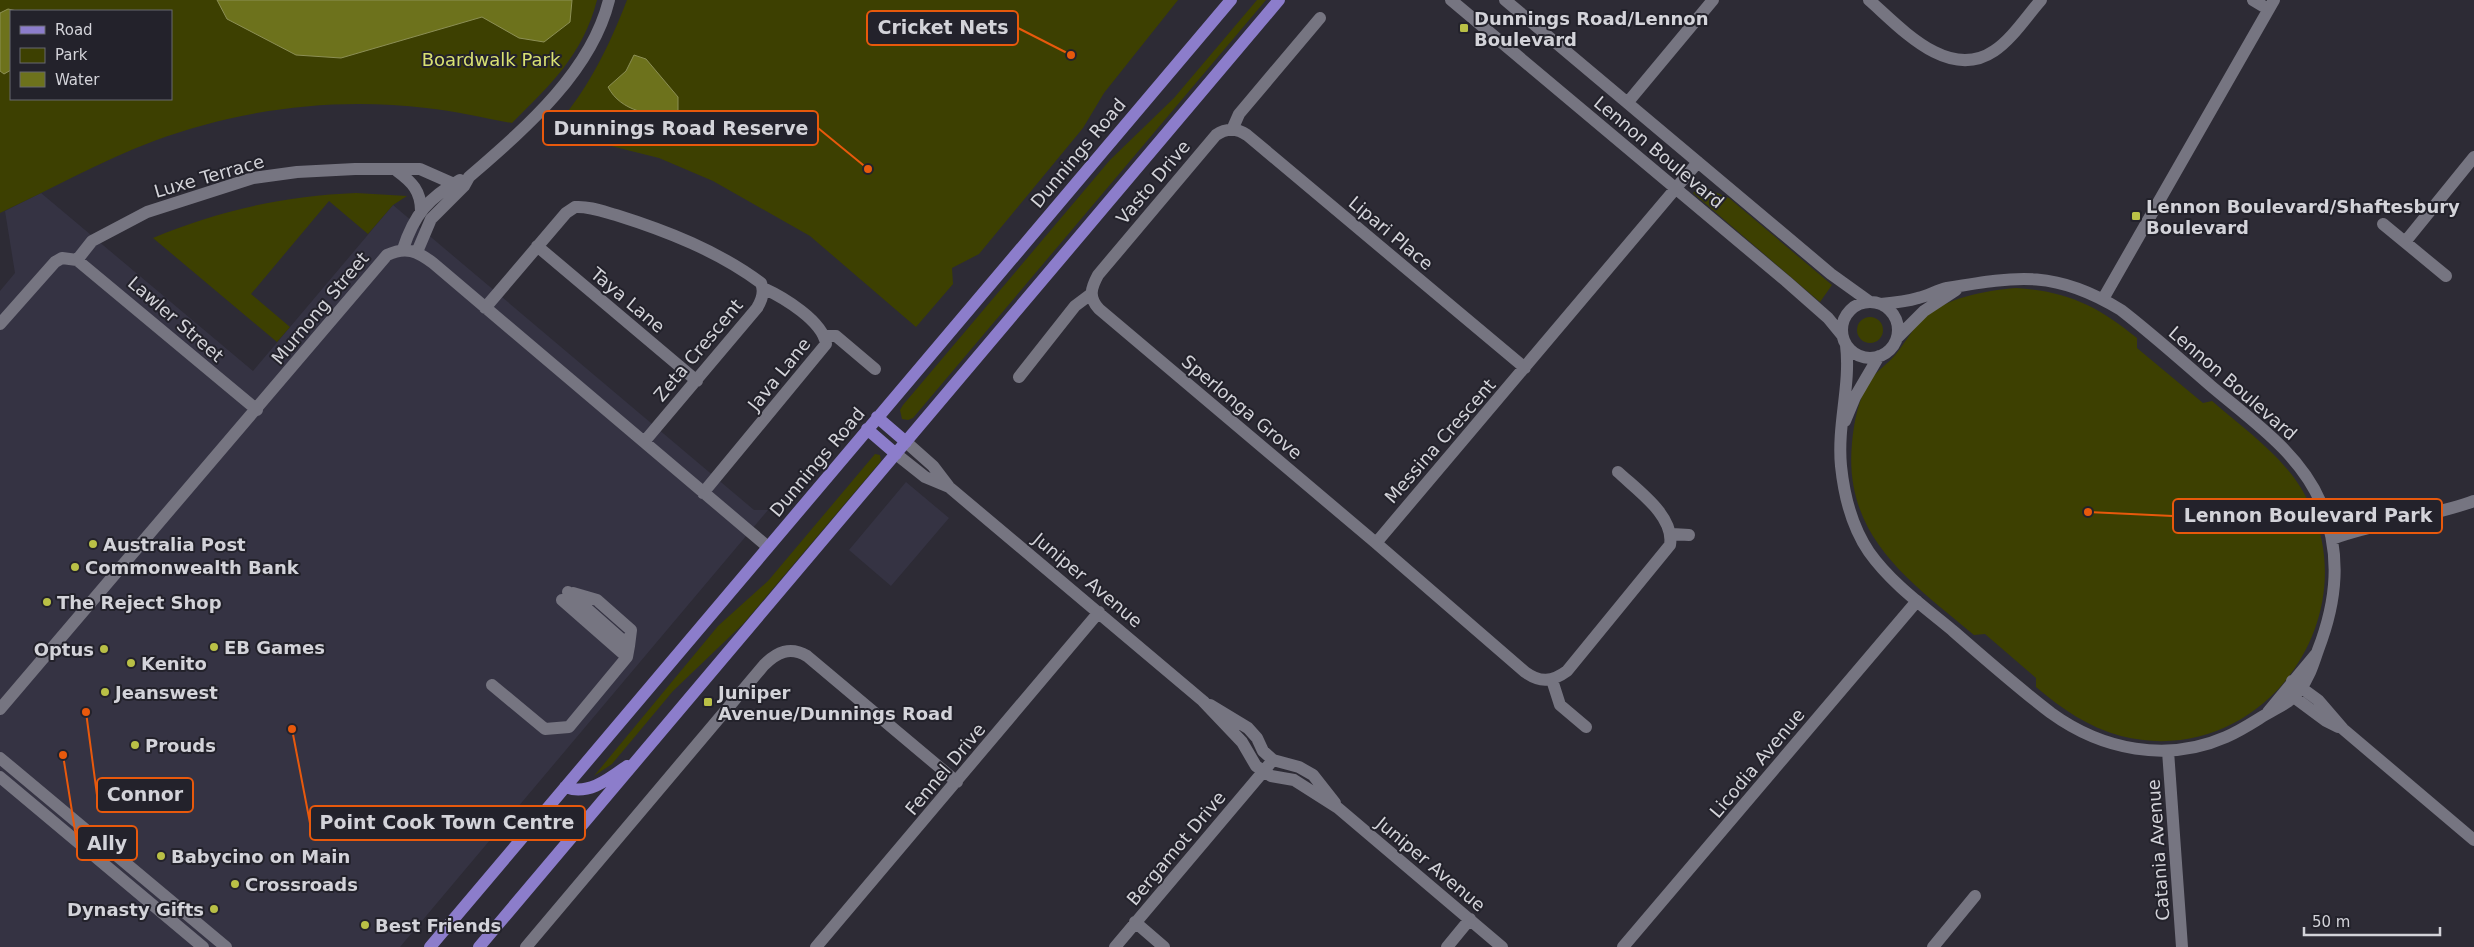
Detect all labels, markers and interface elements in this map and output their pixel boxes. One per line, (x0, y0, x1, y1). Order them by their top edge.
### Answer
place label: Dunnings Road/Lennon Boulevard (1474, 8, 1709, 50)
legend (10, 10, 172, 100)
callout: Cricket Nets (867, 11, 1018, 45)
text: Cricket Nets (878, 16, 1008, 38)
text: Road (55, 21, 93, 39)
marker: Dunnings Road/Lennon Boulevard (1458, 22, 1470, 34)
text: Park (55, 46, 88, 64)
park label: Boardwalk Park (422, 49, 561, 70)
text: Water (55, 71, 100, 89)
street label: Lennon Boulevard (1590, 92, 1728, 212)
street label: Dunnings Road (1026, 94, 1130, 212)
callout: Dunnings Road Reserve (543, 111, 818, 145)
text: Dunnings Road Reserve (554, 117, 809, 139)
street label: Vasto Drive (1112, 136, 1194, 228)
street label: Luxe Terrace (152, 150, 266, 202)
street label: Lipari Place (1345, 192, 1437, 274)
place label: Lennon Boulevard/Shaftesbury Boulevard (2146, 196, 2460, 238)
marker: Lennon Boulevard/Shaftesbury Boulevard (2130, 210, 2142, 222)
street label: Murnong Street (267, 248, 373, 368)
street label: Taya Lane (586, 262, 669, 337)
street label: Lawler Street (124, 272, 228, 366)
street label: Zeta Crescent (649, 295, 747, 405)
street label: Lennon Boulevard (2165, 322, 2301, 444)
street label: Java Lane (743, 333, 815, 415)
street label: Sperlonga Grove (1178, 351, 1306, 463)
street label: Messina Crescent (1380, 374, 1500, 508)
street label: Dunnings Road (765, 403, 869, 521)
callout: Lennon Boulevard Park (2173, 499, 2442, 533)
text: Lennon Boulevard Park (2184, 504, 2433, 526)
street label: Juniper Avenue (1029, 528, 1147, 632)
place label: Australia Post (103, 534, 246, 555)
marker: Australia Post (87, 538, 99, 550)
place label: Commonwealth Bank (85, 557, 300, 578)
marker: Commonwealth Bank (69, 561, 81, 573)
place label: The Reject Shop (57, 592, 222, 613)
marker: The Reject Shop (41, 596, 53, 608)
place label: EB Games (224, 637, 325, 658)
place label: Optus (34, 639, 94, 660)
marker: EB Games (208, 641, 220, 653)
marker: Optus (98, 643, 110, 655)
place label: Kenito (141, 653, 207, 674)
marker: Kenito (125, 657, 137, 669)
place label: Jeanswest (113, 682, 218, 703)
place label: Juniper Avenue/Dunnings Road (716, 682, 953, 724)
marker: Jeanswest (99, 686, 111, 698)
marker: Juniper Avenue/Dunnings Road (702, 696, 714, 708)
street label: Licodia Avenue (1705, 704, 1809, 822)
street label: Fennel Drive (901, 719, 989, 819)
place label: Prouds (145, 735, 216, 756)
marker: Prouds (129, 739, 141, 751)
callout: Connor (97, 778, 193, 812)
street label: Catania Avenue (2143, 779, 2173, 921)
text: Connor (107, 783, 184, 805)
street label: Bergamot Drive (1122, 787, 1230, 909)
callout: Point Cook Town Centre (310, 806, 585, 840)
text: Point Cook Town Centre (320, 811, 574, 833)
street label: Juniper Avenue (1372, 812, 1490, 916)
callout: Ally (77, 826, 137, 860)
text: Ally (87, 832, 128, 854)
place label: Babycino on Main (171, 846, 350, 867)
marker: Babycino on Main (155, 850, 167, 862)
place label: Crossroads (245, 874, 358, 895)
marker: Crossroads (229, 878, 241, 890)
place label: Dynasty Gifts (67, 899, 204, 920)
marker: Dynasty Gifts (208, 903, 220, 915)
scale bar (2304, 904, 2440, 936)
text: 50 m (2312, 913, 2350, 931)
place label: Best Friends (375, 915, 501, 936)
marker: Best Friends (359, 919, 371, 931)

